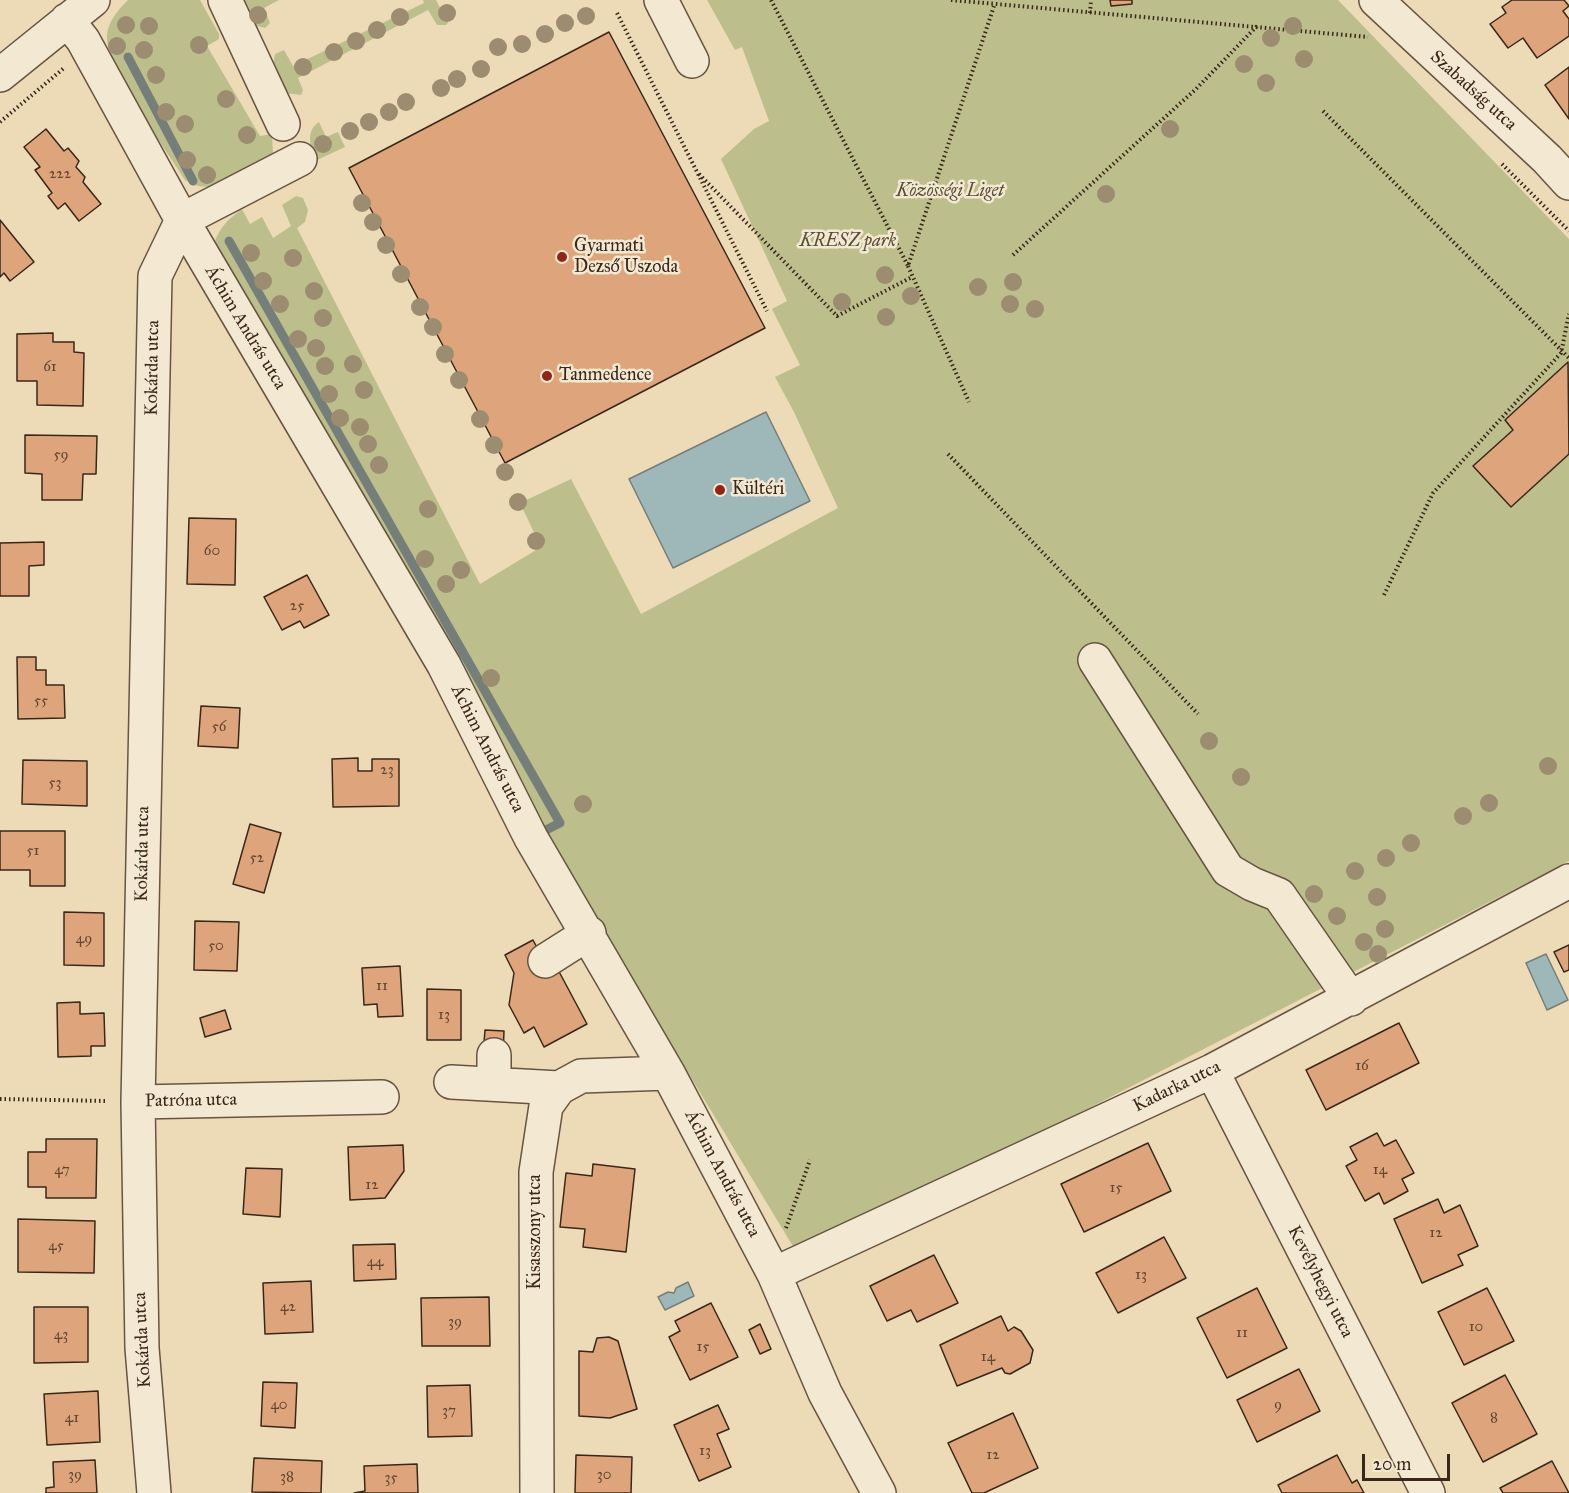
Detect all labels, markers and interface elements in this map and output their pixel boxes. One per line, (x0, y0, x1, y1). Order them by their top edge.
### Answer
street label: Szabadság utca (1425, 46, 1521, 136)
house number: 222 (49, 165, 71, 183)
park label: Közösségi Liget (896, 181, 1004, 203)
park label: KRESZ park (800, 231, 896, 253)
place label: Gyarmati Dezső Uszoda (574, 236, 678, 278)
marker: Gyarmati Dezső Uszoda (555, 250, 569, 264)
street label: Áchim András utca (200, 262, 290, 394)
street label: Kokárda utca (141, 320, 165, 416)
house number: 61 (43, 358, 57, 376)
place label: Tanmedence (559, 365, 652, 387)
marker: Tanmedence (540, 369, 554, 383)
house number: 59 (53, 446, 69, 464)
place label: Kültéri (732, 479, 784, 501)
marker: Kültéri (713, 483, 727, 497)
house number: 60 (204, 542, 220, 560)
house number: 25 (290, 597, 304, 615)
street label: Áchim András utca (446, 682, 528, 816)
house number: 55 (34, 692, 48, 710)
house number: 56 (212, 718, 226, 736)
house number: 23 (380, 761, 394, 779)
house number: 53 (49, 774, 61, 792)
street label: Kokárda utca (131, 806, 155, 902)
house number: 51 (27, 842, 39, 860)
house number: 52 (250, 849, 264, 867)
house number: 49 (76, 930, 92, 948)
house number: 50 (208, 937, 224, 955)
house number: 11 (376, 977, 388, 995)
house number: 13 (438, 1006, 450, 1024)
street label: Kadarka utca (1130, 1057, 1224, 1117)
house number: 16 (1355, 1057, 1369, 1075)
street label: Patróna utca (145, 1089, 237, 1113)
street label: Áchim András utca (680, 1107, 764, 1241)
house number: 47 (54, 1161, 70, 1179)
house number: 14 (1373, 1161, 1387, 1179)
street label: Kisasszony utca (525, 1174, 547, 1290)
house number: 12 (365, 1176, 379, 1194)
house number: 15 (1110, 1179, 1122, 1197)
street label: Kevélyhegyi utca (1282, 1222, 1358, 1342)
house number: 12 (1429, 1224, 1443, 1242)
house number: 45 (48, 1237, 64, 1255)
house number: 44 (367, 1253, 383, 1271)
house number: 13 (1135, 1266, 1147, 1284)
street label: Kokárda utca (130, 1292, 156, 1388)
house number: 42 (280, 1298, 296, 1316)
house number: 39 (448, 1313, 462, 1331)
house number: 10 (1469, 1318, 1483, 1336)
house number: 11 (1236, 1324, 1248, 1342)
house number: 43 (54, 1326, 68, 1344)
house number: 15 (697, 1338, 709, 1356)
house number: 14 (981, 1348, 995, 1366)
house number: 40 (270, 1396, 288, 1414)
house number: 9 (1274, 1396, 1282, 1414)
house number: 37 (442, 1402, 456, 1420)
house number: 41 (65, 1409, 79, 1427)
house number: 8 (1490, 1409, 1498, 1427)
house number: 13 (699, 1442, 711, 1460)
scale bar (1365, 1442, 1454, 1480)
house number: 12 (986, 1446, 1000, 1464)
text: 20 m (1373, 1453, 1411, 1475)
house number: 39 (68, 1466, 82, 1484)
house number: 30 (597, 1466, 611, 1484)
house number: 38 (280, 1468, 294, 1486)
house number: 35 (385, 1469, 397, 1487)

